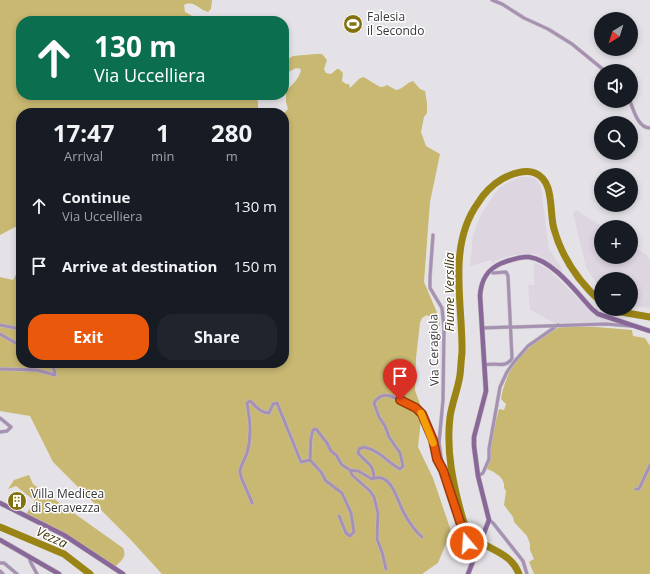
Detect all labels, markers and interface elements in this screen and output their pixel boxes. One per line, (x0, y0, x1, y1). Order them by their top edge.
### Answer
place label: Falesia il Secondo (367, 8, 424, 39)
north arrow (594, 12, 638, 56)
map controls (594, 12, 638, 316)
sports icon: Falesia il Secondo (342, 13, 364, 35)
text: 130 m (94, 27, 177, 65)
icon: ahead (28, 32, 80, 84)
text: Via Uccelliera (94, 63, 206, 87)
button: sound (594, 64, 638, 108)
text: 17:47 (53, 116, 114, 149)
text: 1 (156, 116, 170, 149)
text: 280 (211, 116, 252, 149)
button: search (594, 116, 638, 160)
text: Arrival (64, 147, 103, 165)
text: min (151, 147, 174, 165)
text: m (226, 147, 238, 165)
button: layers (594, 168, 638, 212)
text: Continue (62, 187, 130, 207)
icon: ahead (28, 195, 50, 217)
text: 130 m (233, 196, 277, 216)
text: Via Uccelliera (62, 207, 143, 225)
button: + (594, 220, 638, 264)
water label: Fiume Versilia (440, 251, 458, 332)
icon: arrive (28, 255, 50, 277)
text: Arrive at destination (62, 256, 217, 276)
text: 150 m (233, 256, 277, 276)
button: − (594, 272, 638, 316)
button: Exit (28, 314, 149, 360)
button: Share (157, 314, 277, 360)
street label: Via Ceragiola (424, 314, 443, 386)
pin (383, 359, 417, 400)
icon: arrive (389, 365, 411, 387)
place label: Villa Medicea di Seravezza (31, 485, 104, 516)
building icon: Villa Medicea di Seravezza (6, 490, 28, 512)
water label: Vezza (33, 522, 71, 552)
position arrow (446, 522, 488, 564)

